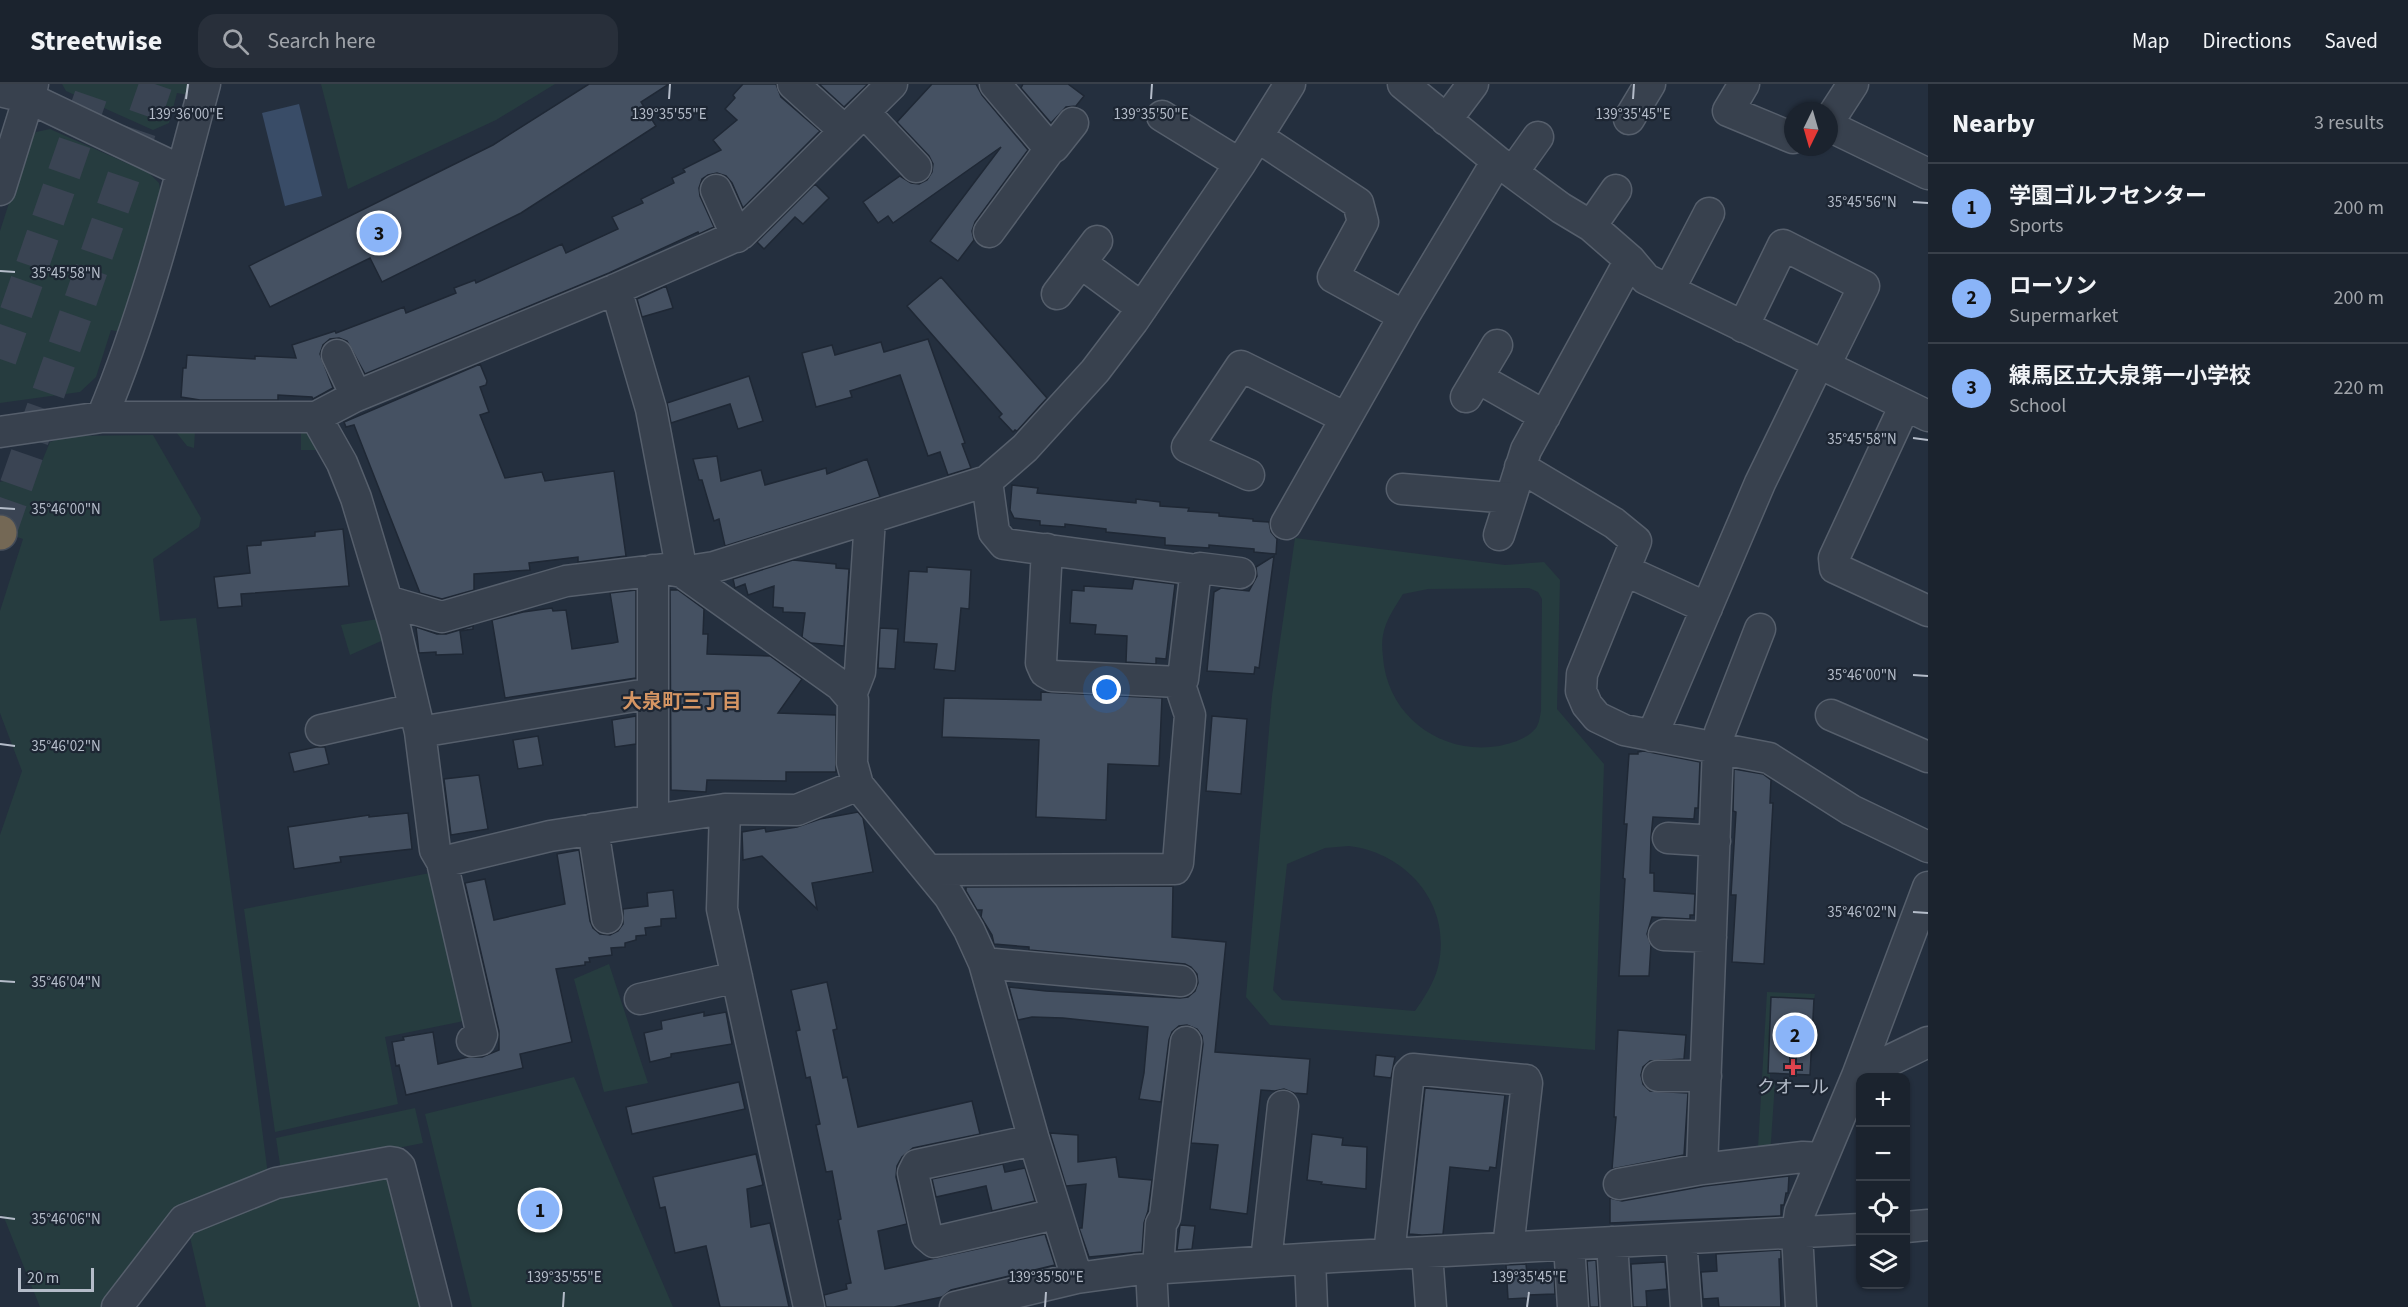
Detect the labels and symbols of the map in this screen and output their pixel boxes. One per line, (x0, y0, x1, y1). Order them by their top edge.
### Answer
north arrow (1784, 102, 1838, 156)
text: 139°36'00"E (148, 104, 224, 125)
text: 139°35'55"E (631, 104, 707, 125)
text: 139°35'50"E (1113, 104, 1189, 125)
text: 139°35'45"E (1595, 104, 1671, 125)
text: 35°45'56"N (1827, 192, 1897, 213)
pin: 3 (360, 210, 398, 256)
text: 35°45'58"N (31, 263, 101, 284)
text: 35°45'58"N (1827, 429, 1897, 450)
text: 35°46'00"N (31, 499, 101, 520)
text: 35°46'00"N (1827, 665, 1897, 686)
your location (1092, 675, 1121, 704)
district label: 大泉町三丁目 (622, 688, 742, 716)
text: 35°46'02"N (31, 736, 101, 757)
text: 35°46'02"N (1827, 902, 1897, 923)
text: 35°46'04"N (31, 972, 101, 993)
pin: 2 (1776, 1012, 1814, 1058)
marker: クオール (1786, 1060, 1800, 1074)
place label: クオール (1757, 1075, 1829, 1100)
pin: 1 (520, 1188, 560, 1232)
text: 35°46'06"N (31, 1209, 101, 1230)
scale bar (18, 1265, 94, 1292)
text: 139°35'55"E (526, 1267, 602, 1288)
text: 139°35'50"E (1008, 1267, 1084, 1288)
text: 139°35'45"E (1491, 1267, 1567, 1288)

